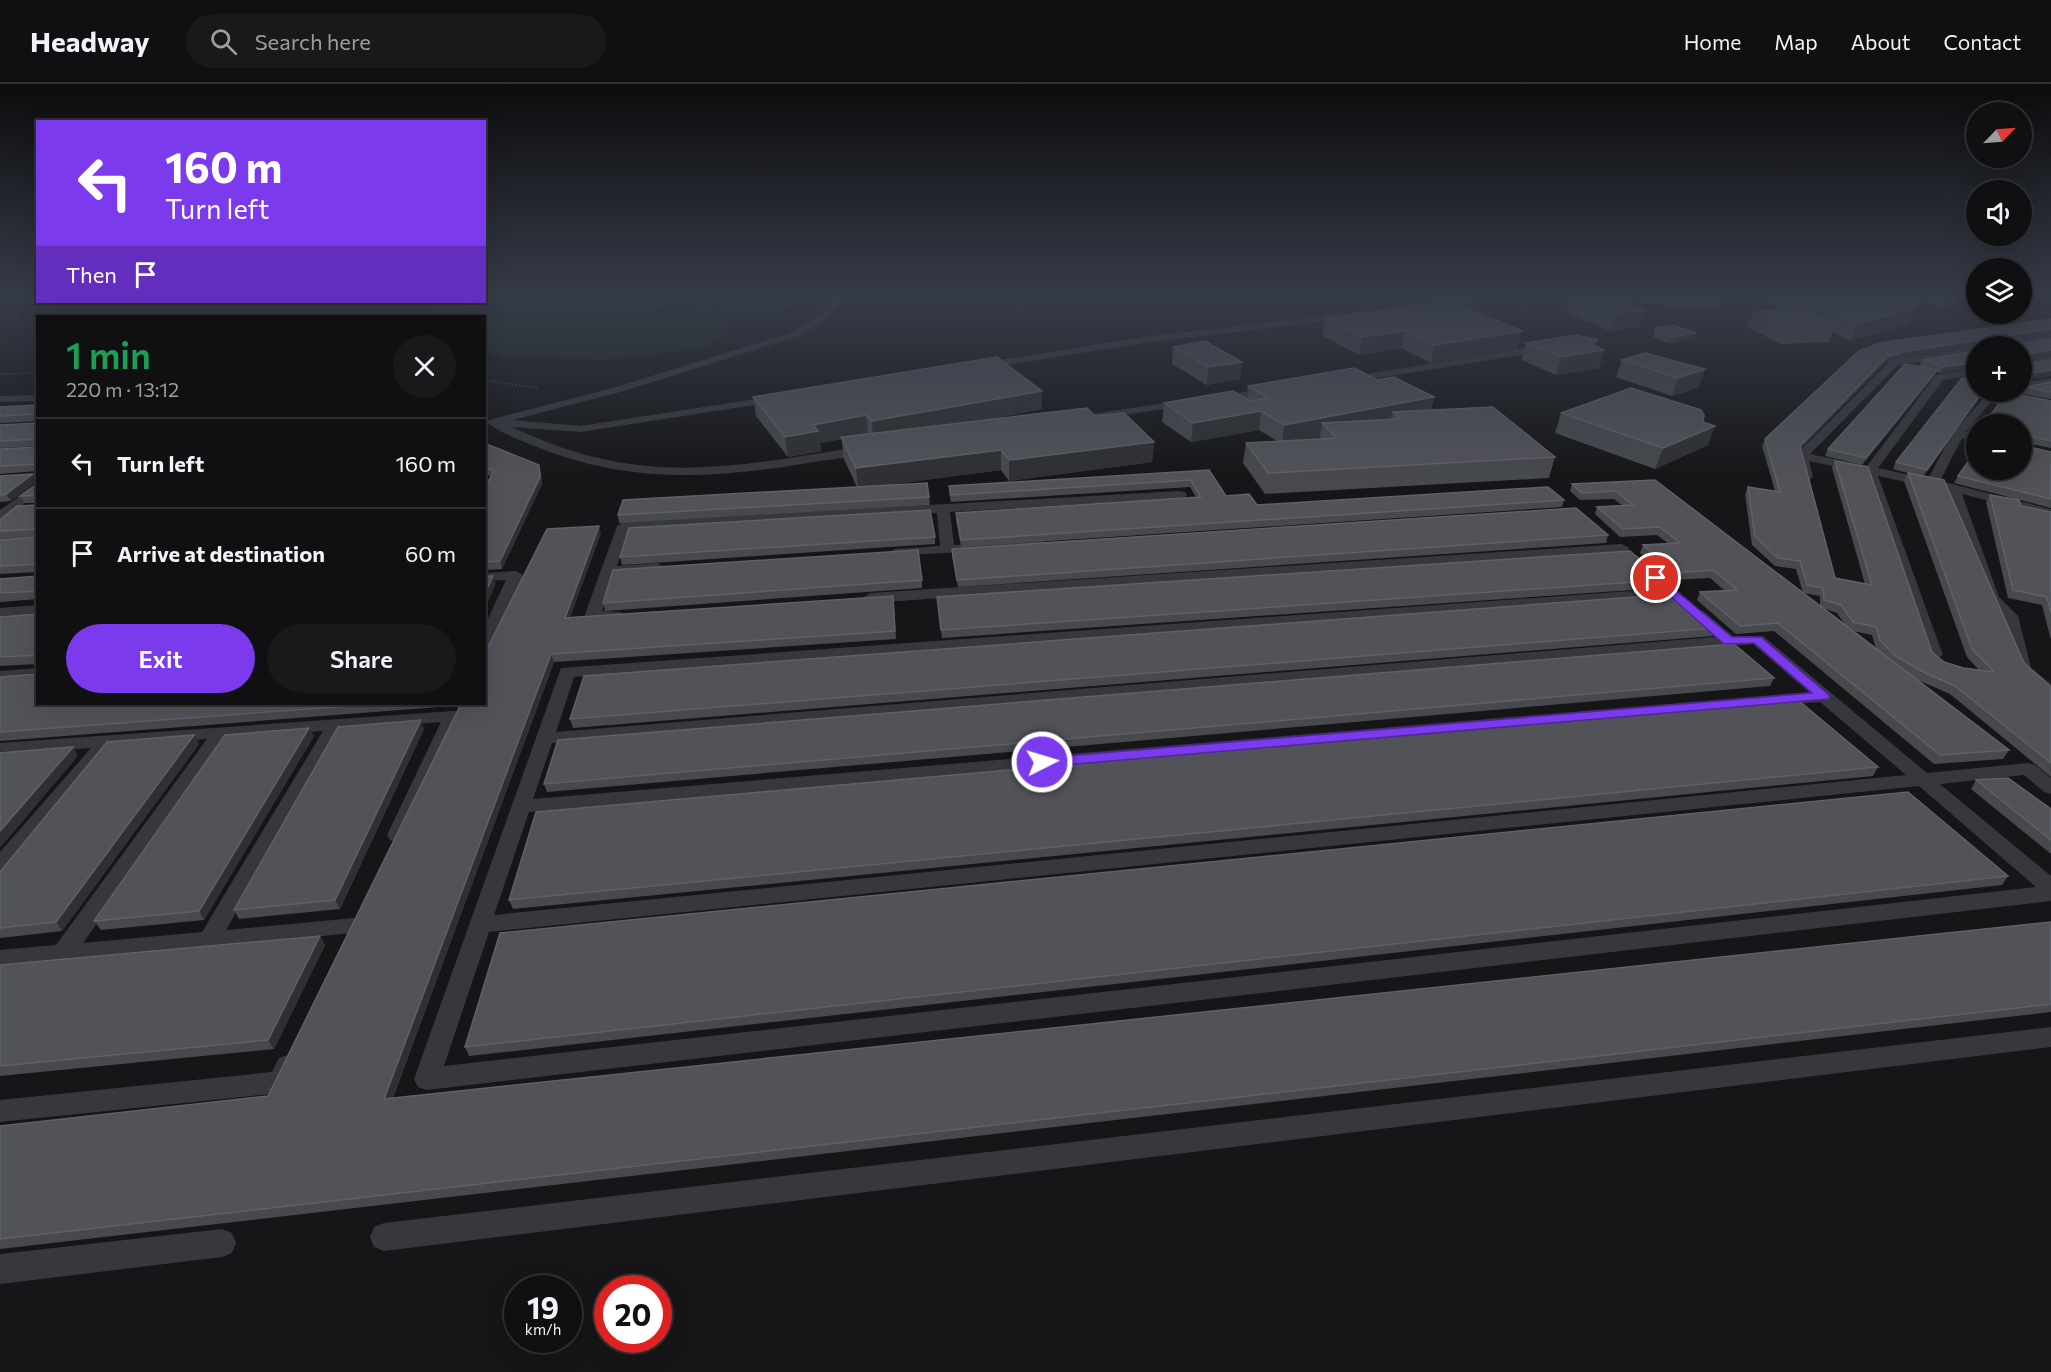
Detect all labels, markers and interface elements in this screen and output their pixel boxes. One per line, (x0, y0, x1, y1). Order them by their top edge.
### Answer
search box (186, 14, 606, 68)
text: Headway (30, 24, 150, 58)
icon: search (207, 25, 240, 58)
text: Search here (255, 28, 371, 55)
text: Home (1684, 29, 1741, 54)
text: Map (1774, 29, 1818, 54)
text: About (1851, 29, 1910, 54)
text: Contact (1943, 29, 2021, 54)
north arrow (1966, 102, 2032, 168)
map controls (1966, 102, 2032, 480)
text: 160 m (165, 140, 283, 192)
icon: left (66, 144, 144, 222)
button: sound (1966, 180, 2032, 246)
text: Turn left (165, 192, 269, 225)
icon: arrive (129, 258, 162, 291)
button: layers (1966, 258, 2032, 324)
text: Then (66, 261, 117, 288)
text: 1 min (66, 332, 151, 376)
button: close (393, 335, 456, 398)
button: + (1966, 336, 2032, 402)
text: 220 m · 13:12 (66, 377, 179, 401)
button: − (1966, 414, 2032, 480)
icon: left (66, 447, 99, 480)
text: Turn left (117, 450, 204, 477)
text: 160 m (395, 450, 456, 477)
icon: arrive (66, 537, 99, 570)
text: Arrive at destination (117, 540, 325, 567)
text: 60 m (405, 540, 456, 567)
pin (1630, 552, 1681, 603)
icon: arrive (1639, 561, 1672, 594)
button: Exit (66, 624, 255, 693)
button: Share (267, 624, 456, 693)
position arrow (1010, 730, 1074, 794)
speed limit sign: 20 (594, 1275, 672, 1353)
text: 19 (527, 1288, 559, 1325)
text: km/h (525, 1320, 561, 1338)

